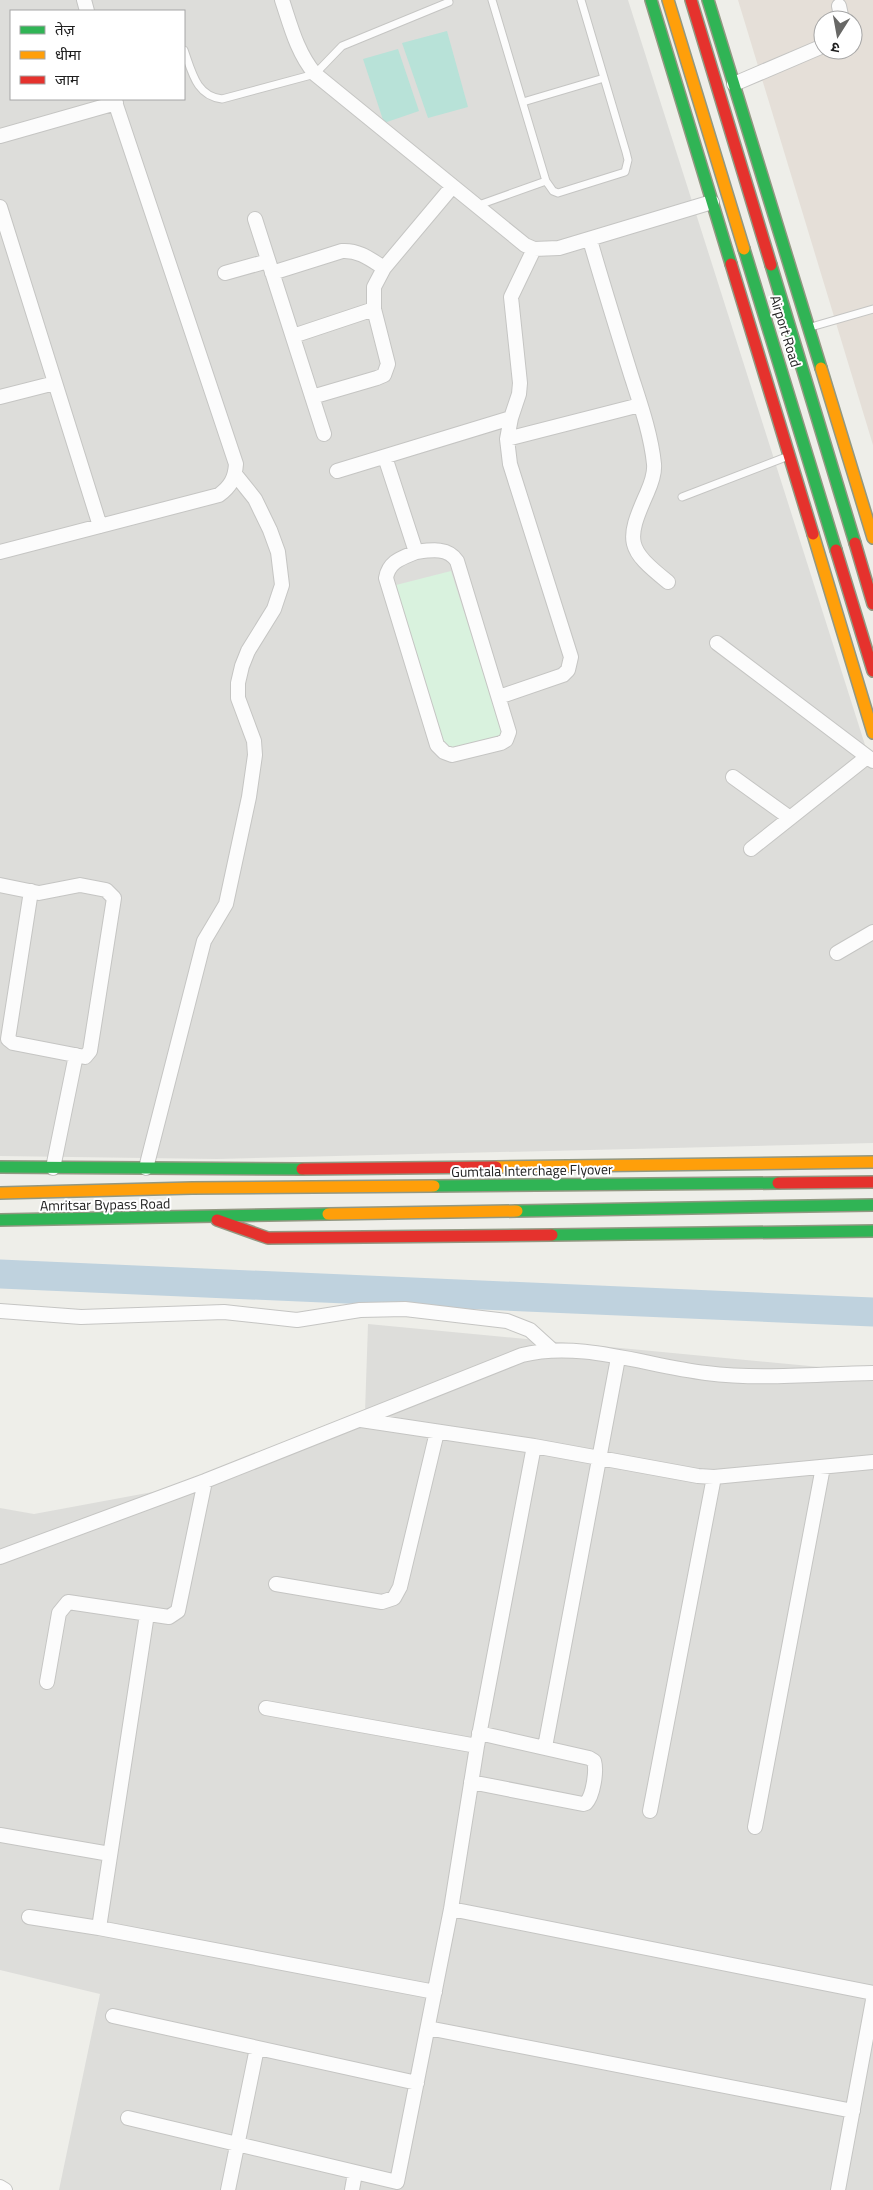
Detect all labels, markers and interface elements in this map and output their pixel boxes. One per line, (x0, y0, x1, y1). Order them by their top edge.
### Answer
legend (10, 10, 185, 100)
north arrow (813, 10, 863, 60)
text: तेज़ (55, 18, 76, 41)
text: उ (829, 37, 841, 59)
text: धीमा (55, 43, 82, 66)
text: जाम (55, 68, 80, 91)
street label: Airport Road (765, 292, 807, 370)
street label: Gumtala Interchage Flyover (451, 1158, 613, 1182)
street label: Amritsar Bypass Road (40, 1192, 170, 1216)

